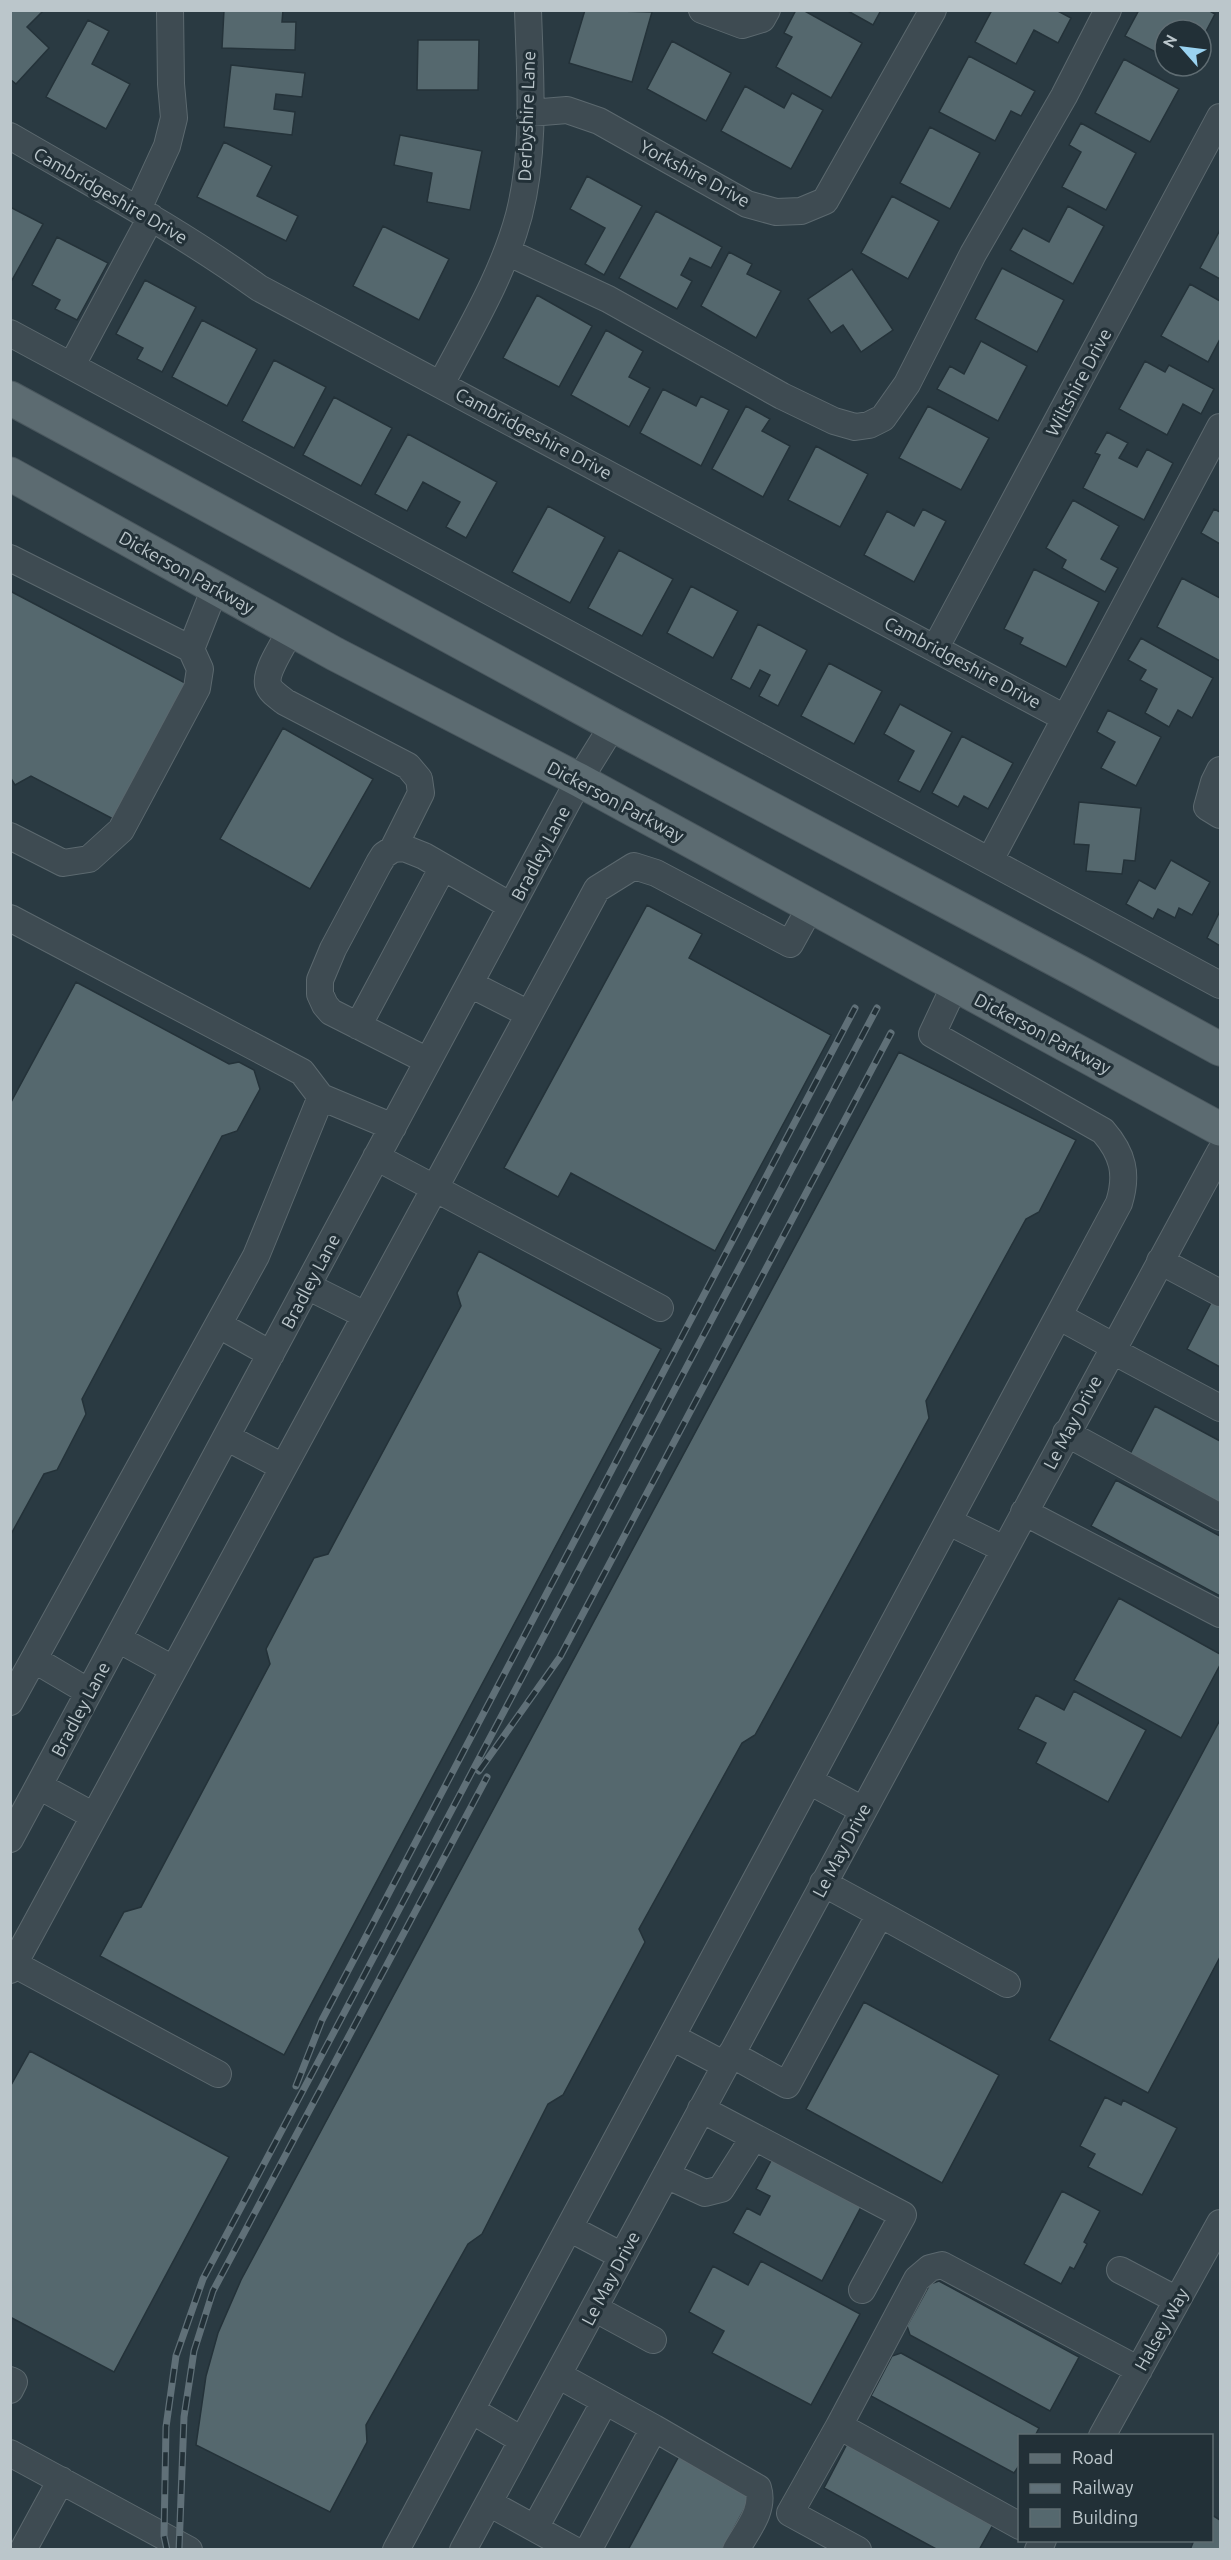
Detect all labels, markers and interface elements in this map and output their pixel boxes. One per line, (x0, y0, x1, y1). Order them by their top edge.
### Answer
north arrow (1153, 18, 1213, 78)
text: N (1159, 31, 1181, 50)
street label: Derbyshire Lane (514, 50, 538, 182)
street label: Yorkshire Drive (636, 136, 754, 210)
street label: Cambridgeshire Drive (31, 143, 191, 247)
street label: Wiltshire Drive (1041, 325, 1115, 439)
street label: Cambridgeshire Drive (452, 383, 616, 483)
street label: Dickerson Parkway (116, 527, 258, 618)
street label: Cambridgeshire Drive (881, 612, 1045, 712)
street label: Dickerson Parkway (544, 757, 688, 846)
street label: Bradley Lane (507, 802, 573, 904)
street label: Dickerson Parkway (971, 989, 1115, 1078)
street label: Bradley Lane (277, 1230, 343, 1332)
street label: Le May Drive (1039, 1372, 1105, 1472)
street label: Bradley Lane (47, 1658, 113, 1760)
street label: Le May Drive (808, 1800, 874, 1900)
street label: Le May Drive (577, 2228, 643, 2328)
street label: Halsey Way (1130, 2284, 1192, 2374)
legend (1018, 2434, 1213, 2542)
text: Road (1072, 2447, 1114, 2467)
text: Railway (1072, 2477, 1134, 2497)
text: Building (1072, 2507, 1138, 2527)

